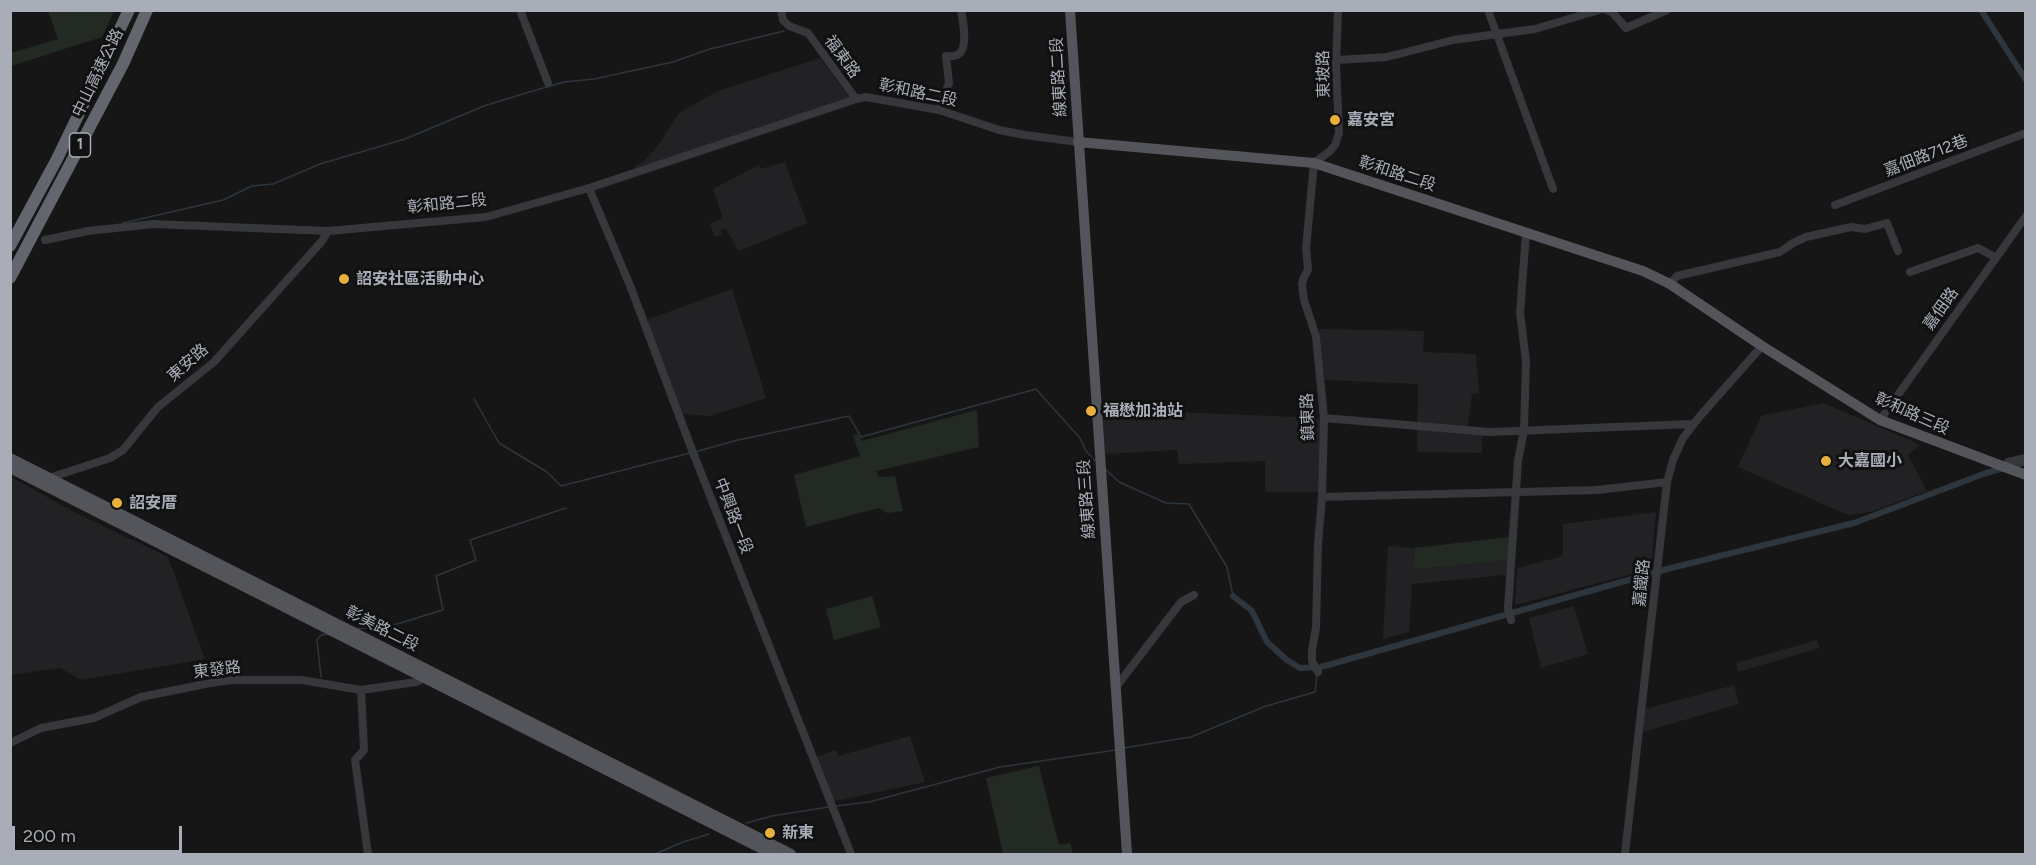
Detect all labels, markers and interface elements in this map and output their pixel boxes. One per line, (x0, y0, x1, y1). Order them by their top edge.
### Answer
street label: 中山高速公路 (68, 26, 128, 120)
street label: 福東路 (820, 32, 864, 82)
street label: 線東路二段 (1047, 37, 1071, 117)
street label: 東坡路 (1314, 50, 1334, 98)
street label: 彰和路二段 (877, 75, 959, 111)
place label: 嘉安宮 (1347, 110, 1395, 130)
marker: 嘉安宮 (1328, 113, 1342, 127)
street label: 嘉佃路712巷 (1881, 131, 1971, 181)
road number: 1 (70, 133, 90, 157)
street label: 彰和路二段 (1356, 153, 1438, 195)
street label: 彰和路二段 (406, 190, 488, 218)
place label: 詔安社區活動中心 (356, 269, 484, 289)
marker: 詔安社區活動中心 (337, 272, 351, 286)
street label: 嘉佃路 (1919, 284, 1963, 334)
street label: 東安路 (164, 340, 212, 386)
street label: 彰和路三段 (1872, 389, 1952, 439)
street label: 鎮東路 (1298, 393, 1318, 441)
place label: 福懋加油站 (1103, 401, 1183, 421)
marker: 福懋加油站 (1084, 404, 1098, 418)
place label: 大嘉國小 (1838, 451, 1902, 471)
marker: 大嘉國小 (1819, 454, 1833, 468)
street label: 線東路三段 (1075, 458, 1099, 540)
street label: 中興路一段 (710, 475, 756, 557)
place label: 詔安厝 (129, 493, 177, 513)
marker: 詔安厝 (110, 496, 124, 510)
street label: 嘉鐵路 (1630, 558, 1654, 608)
street label: 彰美路二段 (342, 602, 422, 656)
street label: 東發路 (192, 658, 242, 682)
scale bar (15, 814, 184, 852)
place label: 新東 (782, 823, 814, 843)
text: 200 m (23, 825, 76, 847)
marker: 新東 (763, 826, 777, 840)

